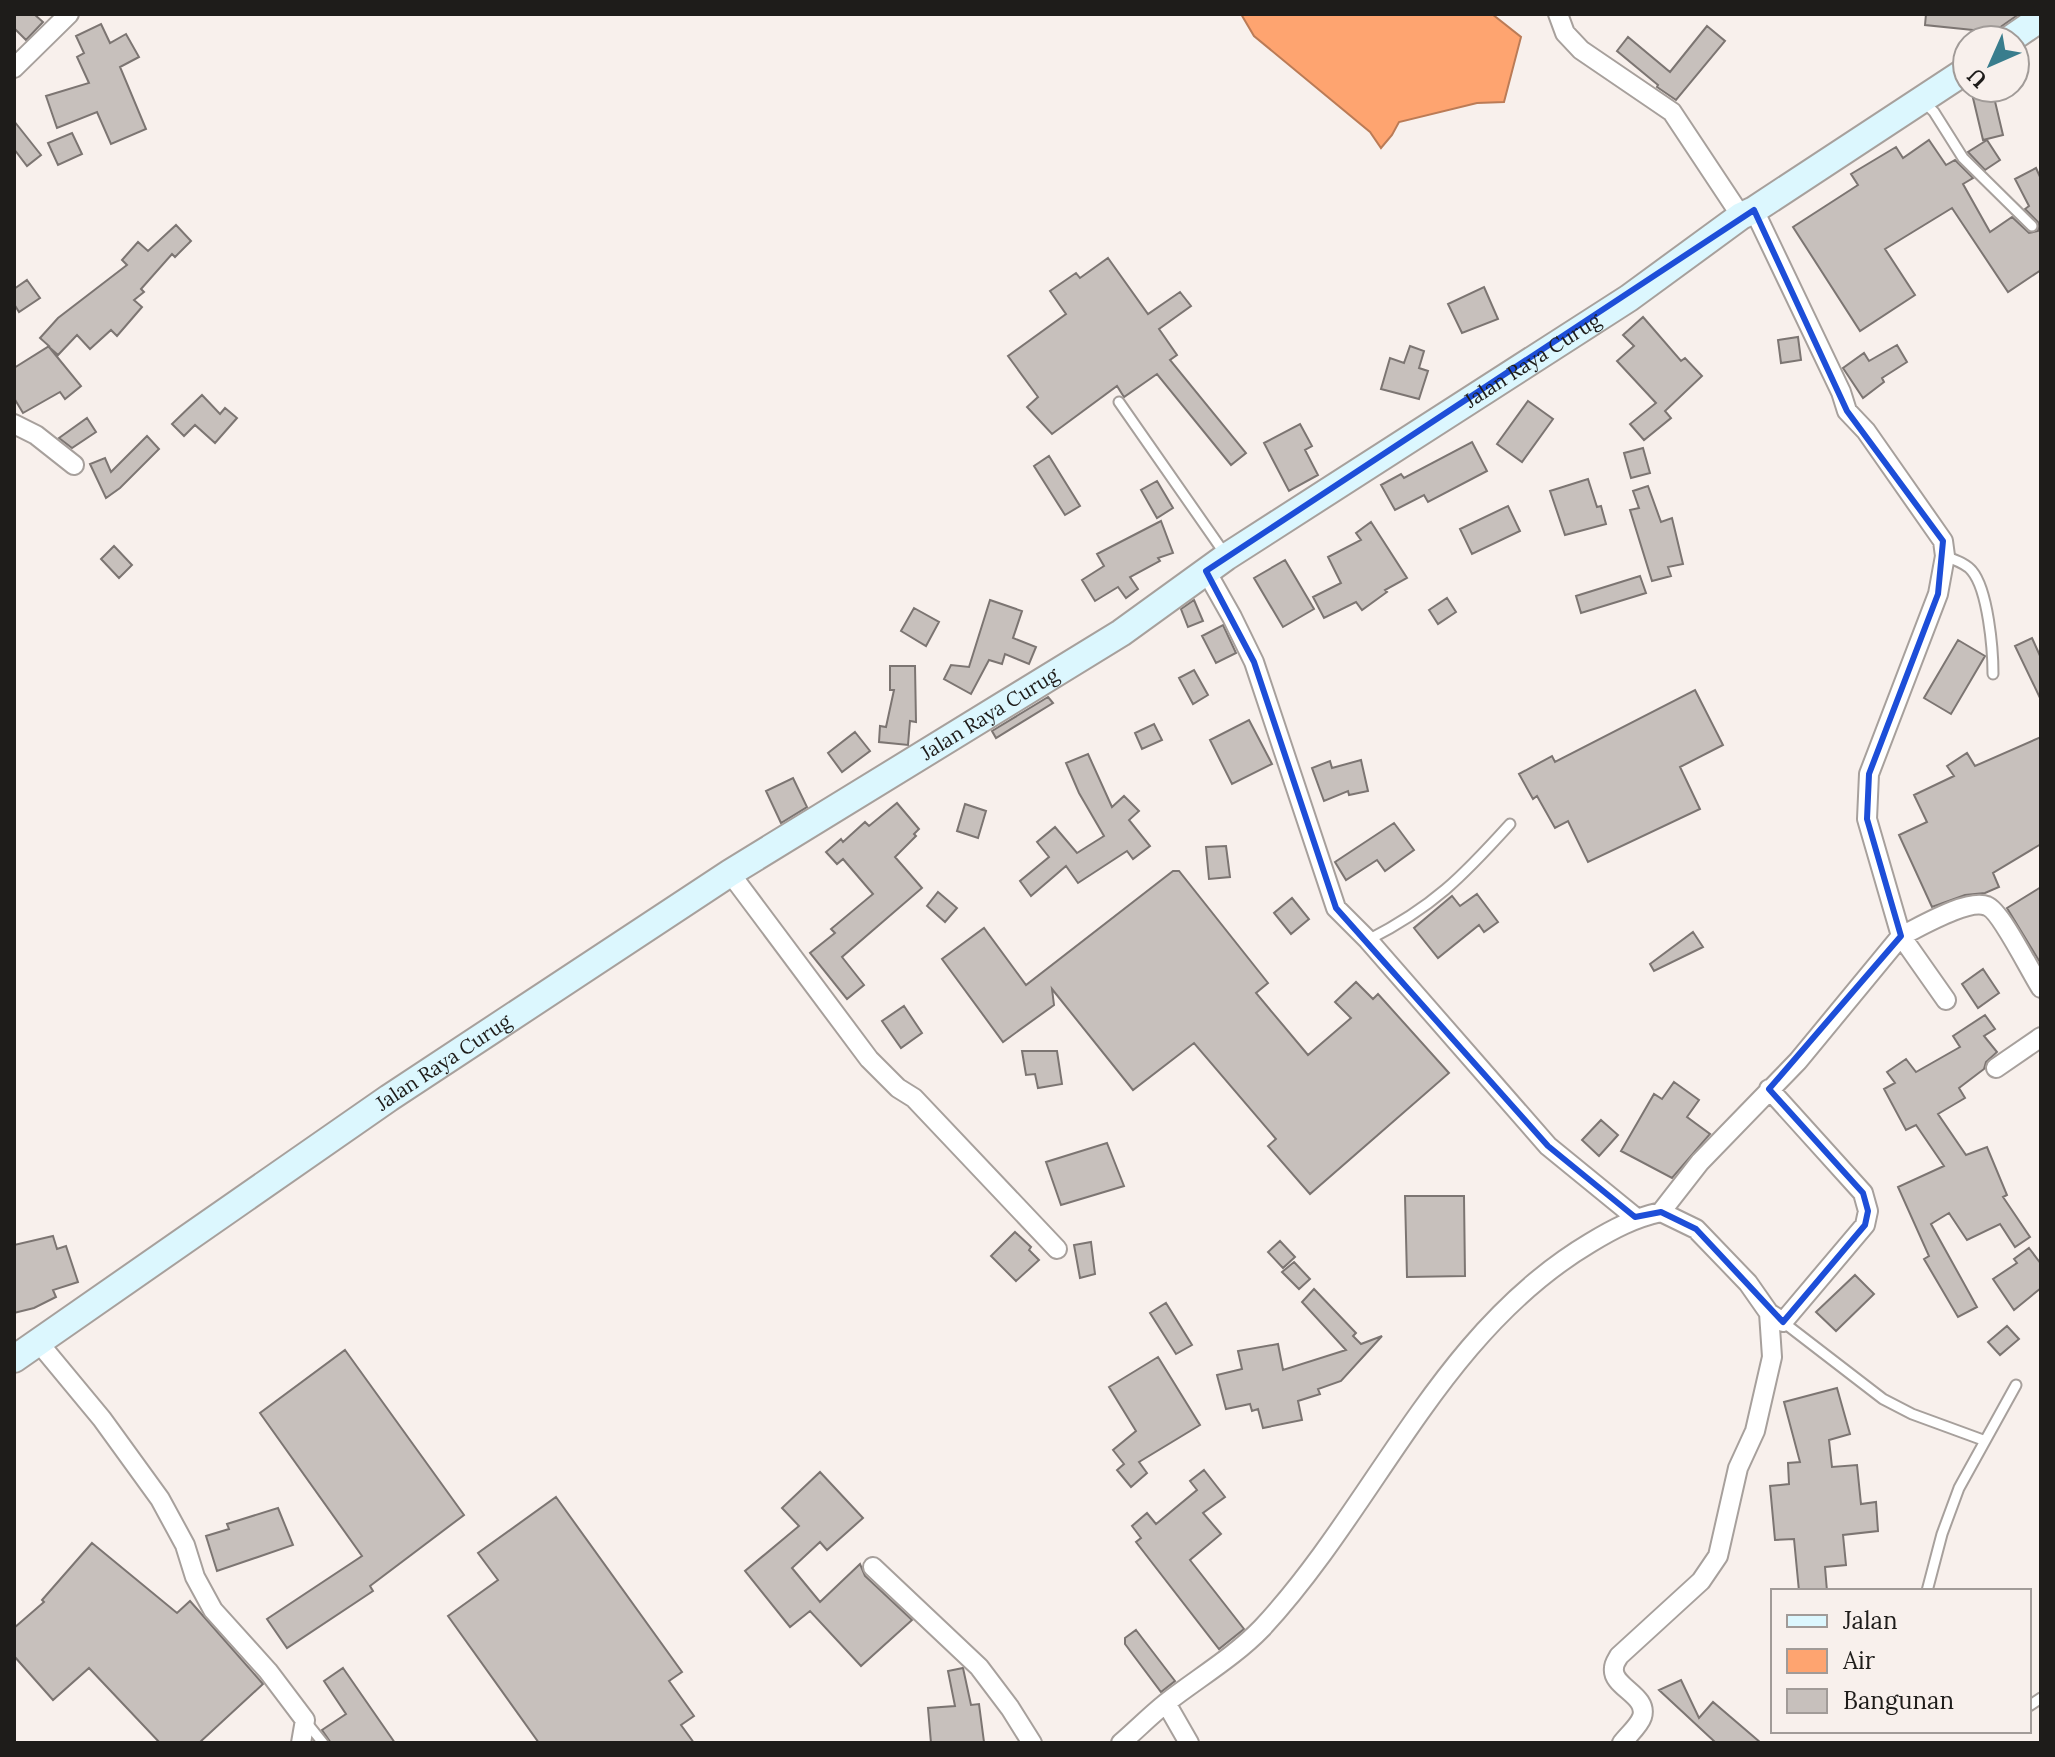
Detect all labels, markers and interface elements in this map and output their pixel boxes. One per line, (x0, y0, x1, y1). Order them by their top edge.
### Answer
north arrow (1951, 24, 2031, 104)
text: U (1961, 62, 1993, 94)
street label: Jalan Raya Curug (1458, 306, 1606, 413)
street label: Jalan Raya Curug (915, 661, 1064, 766)
street label: Jalan Raya Curug (370, 1007, 516, 1116)
legend (1771, 1589, 2031, 1733)
text: Jalan (1842, 1605, 1897, 1636)
text: Air (1842, 1645, 1876, 1676)
text: Bangunan (1843, 1685, 1954, 1716)

